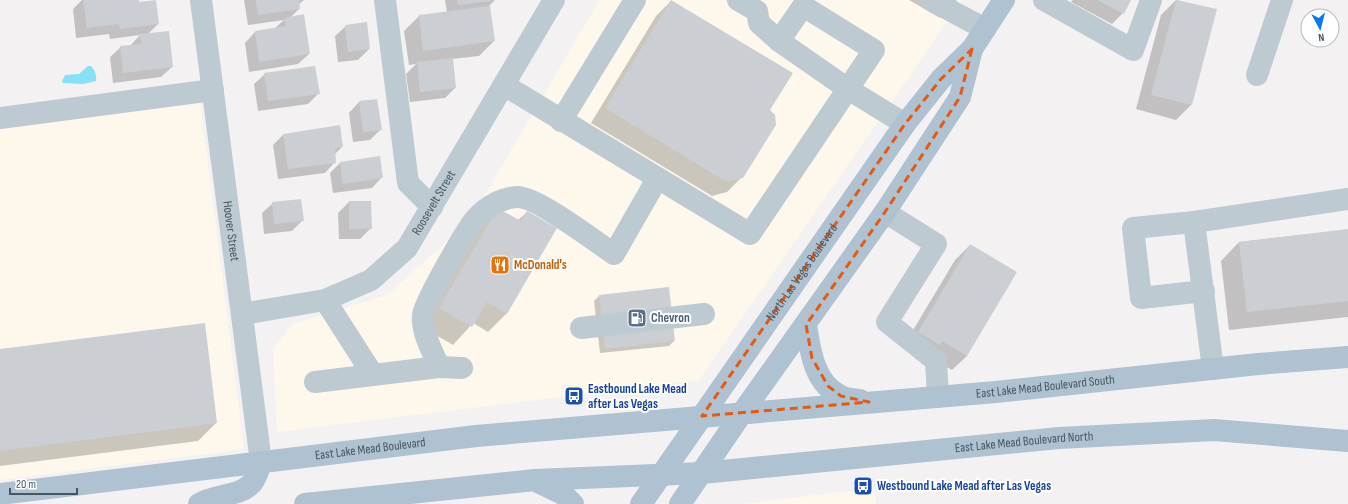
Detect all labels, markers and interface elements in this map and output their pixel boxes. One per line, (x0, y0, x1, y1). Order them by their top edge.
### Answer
north arrow (1300, 8, 1340, 48)
text: N (1317, 31, 1325, 44)
street label: Roosevelt Street (408, 168, 459, 238)
street label: Hoover Street (219, 200, 243, 262)
street label: North Las Vegas Boulevard (763, 221, 841, 324)
restaurant icon: McDonald's (489, 254, 511, 276)
place label: McDonald's (514, 257, 567, 273)
fuel station icon: Chevron (626, 307, 648, 329)
place label: Chevron (651, 310, 690, 326)
street label: East Lake Mead Boulevard South (975, 371, 1115, 402)
place label: Eastbound Lake Mead after Las Vegas (588, 381, 687, 412)
bus stop icon: Eastbound Lake Mead after Las Vegas (563, 385, 585, 407)
street label: East Lake Mead Boulevard North (954, 428, 1094, 456)
street label: East Lake Mead Boulevard (314, 434, 426, 464)
scale bar (10, 470, 77, 496)
bus stop icon: Westbound Lake Mead after Las Vegas (852, 475, 874, 497)
text: 20 m (16, 477, 36, 492)
place label: Westbound Lake Mead after Las Vegas (877, 478, 1051, 494)

